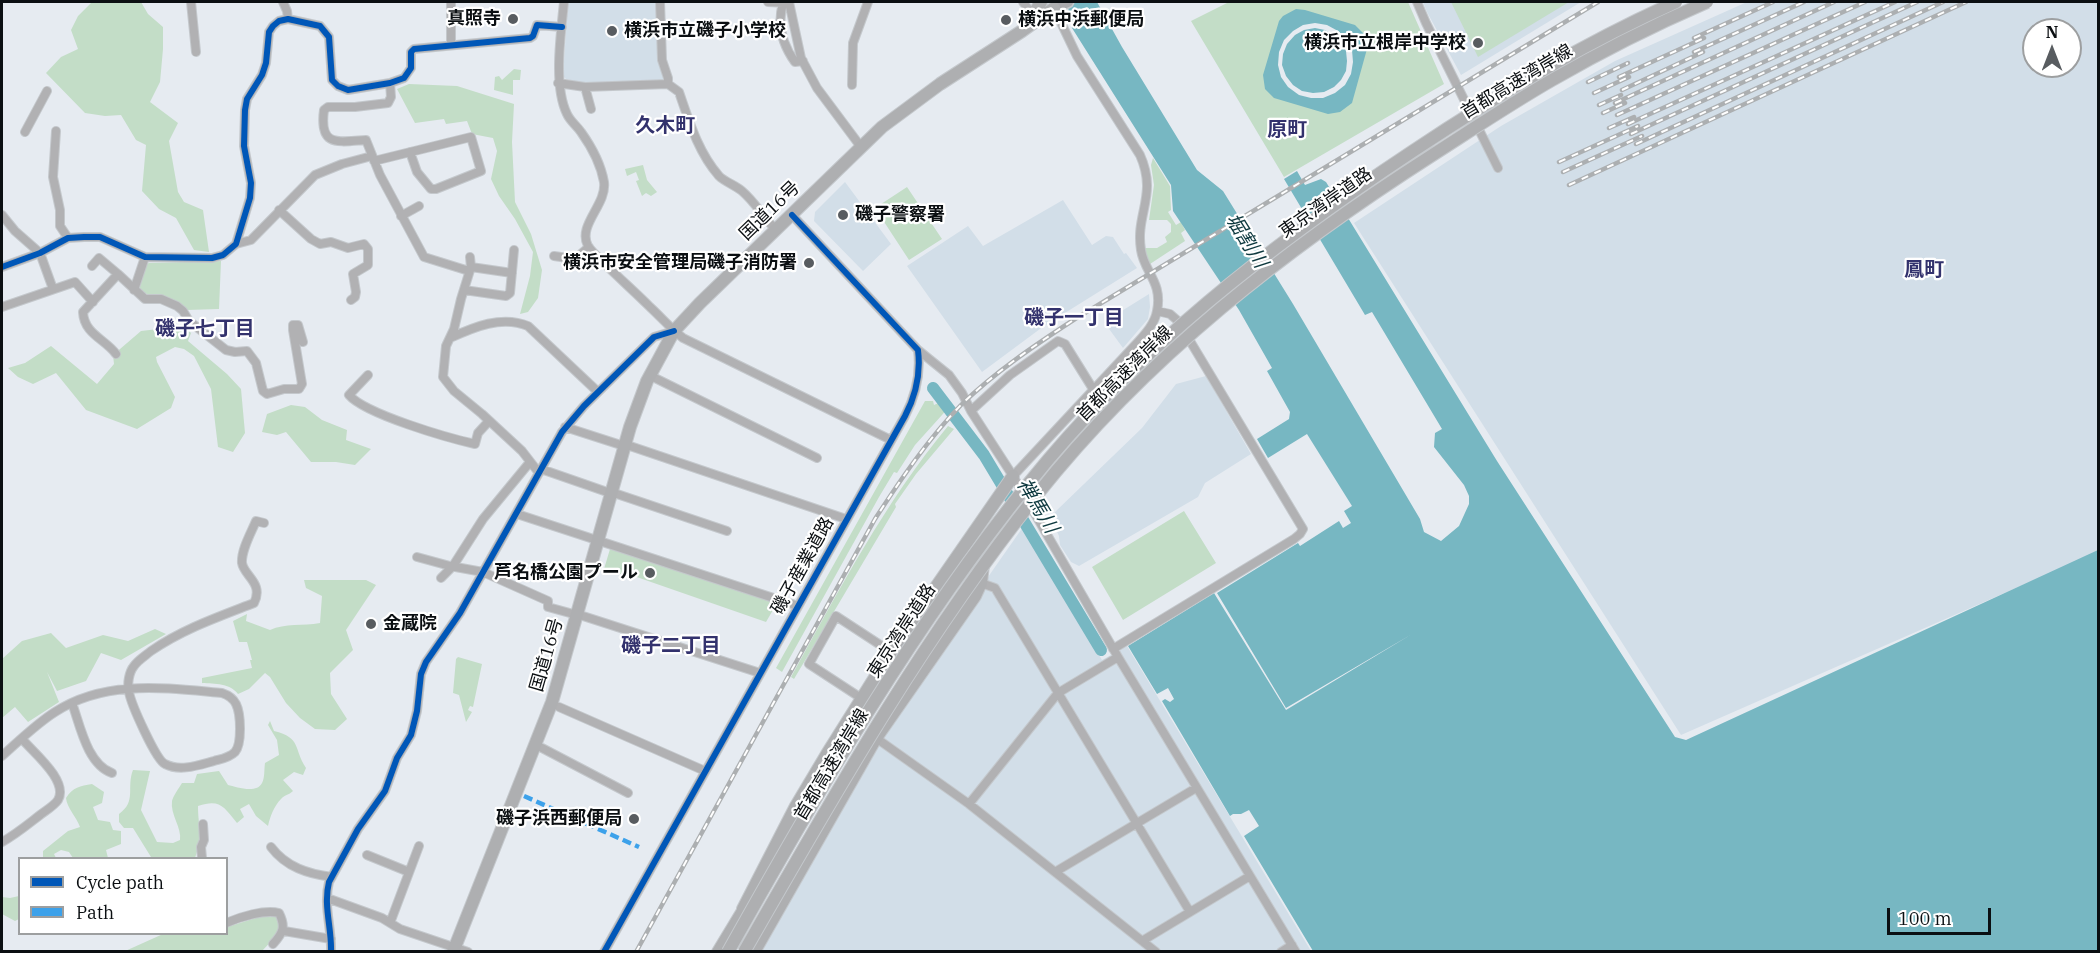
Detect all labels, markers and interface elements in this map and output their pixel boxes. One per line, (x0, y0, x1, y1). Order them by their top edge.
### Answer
place label: 真照寺 (447, 8, 501, 30)
place label: 横浜中浜郵便局 (1018, 9, 1144, 31)
marker: 真照寺 (506, 12, 520, 26)
marker: 横浜中浜郵便局 (999, 13, 1013, 27)
north arrow (2022, 18, 2082, 78)
place label: 横浜市立磯子小学校 (624, 20, 786, 42)
text: N (2046, 22, 2058, 42)
marker: 横浜市立磯子小学校 (605, 24, 619, 38)
place label: 横浜市立根岸中学校 (1304, 32, 1466, 54)
marker: 横浜市立根岸中学校 (1471, 36, 1485, 50)
street label: 首都高速湾岸線 (1457, 40, 1577, 124)
district label: 久木町 (635, 114, 695, 138)
district label: 原町 (1267, 118, 1307, 142)
street label: 東京湾岸道路 (1276, 163, 1376, 243)
street label: 国道16号 (735, 177, 805, 245)
place label: 磯子警察署 (855, 204, 945, 226)
marker: 磯子警察署 (836, 208, 850, 222)
water label: 堀割川 (1220, 209, 1272, 273)
place label: 横浜市安全管理局磯子消防署 (563, 252, 797, 274)
marker: 横浜市安全管理局磯子消防署 (802, 256, 816, 270)
district label: 鳳町 (1904, 258, 1944, 282)
district label: 磯子一丁目 (1024, 306, 1124, 330)
district label: 磯子七丁目 (155, 317, 255, 341)
street label: 首都高速湾岸線 (1073, 322, 1177, 426)
water label: 禅馬川 (1011, 474, 1063, 538)
street label: 磯子産業道路 (767, 514, 839, 618)
place label: 芦名橋公園プール (494, 562, 638, 584)
marker: 芦名橋公園プール (643, 566, 657, 580)
street label: 東京湾岸道路 (864, 580, 940, 682)
place label: 金蔵院 (383, 613, 437, 635)
street label: 国道16号 (526, 616, 568, 694)
marker: 金蔵院 (364, 617, 378, 631)
district label: 磯子二丁目 (621, 634, 721, 658)
street label: 首都高速湾岸線 (790, 705, 874, 825)
place label: 磯子浜西郵便局 (496, 808, 622, 830)
marker: 磯子浜西郵便局 (627, 812, 641, 826)
legend (18, 857, 228, 935)
text: Cycle path (76, 871, 164, 894)
scale bar (1890, 896, 1994, 934)
text: Path (76, 901, 114, 924)
text: 100 m (1898, 907, 1952, 930)

